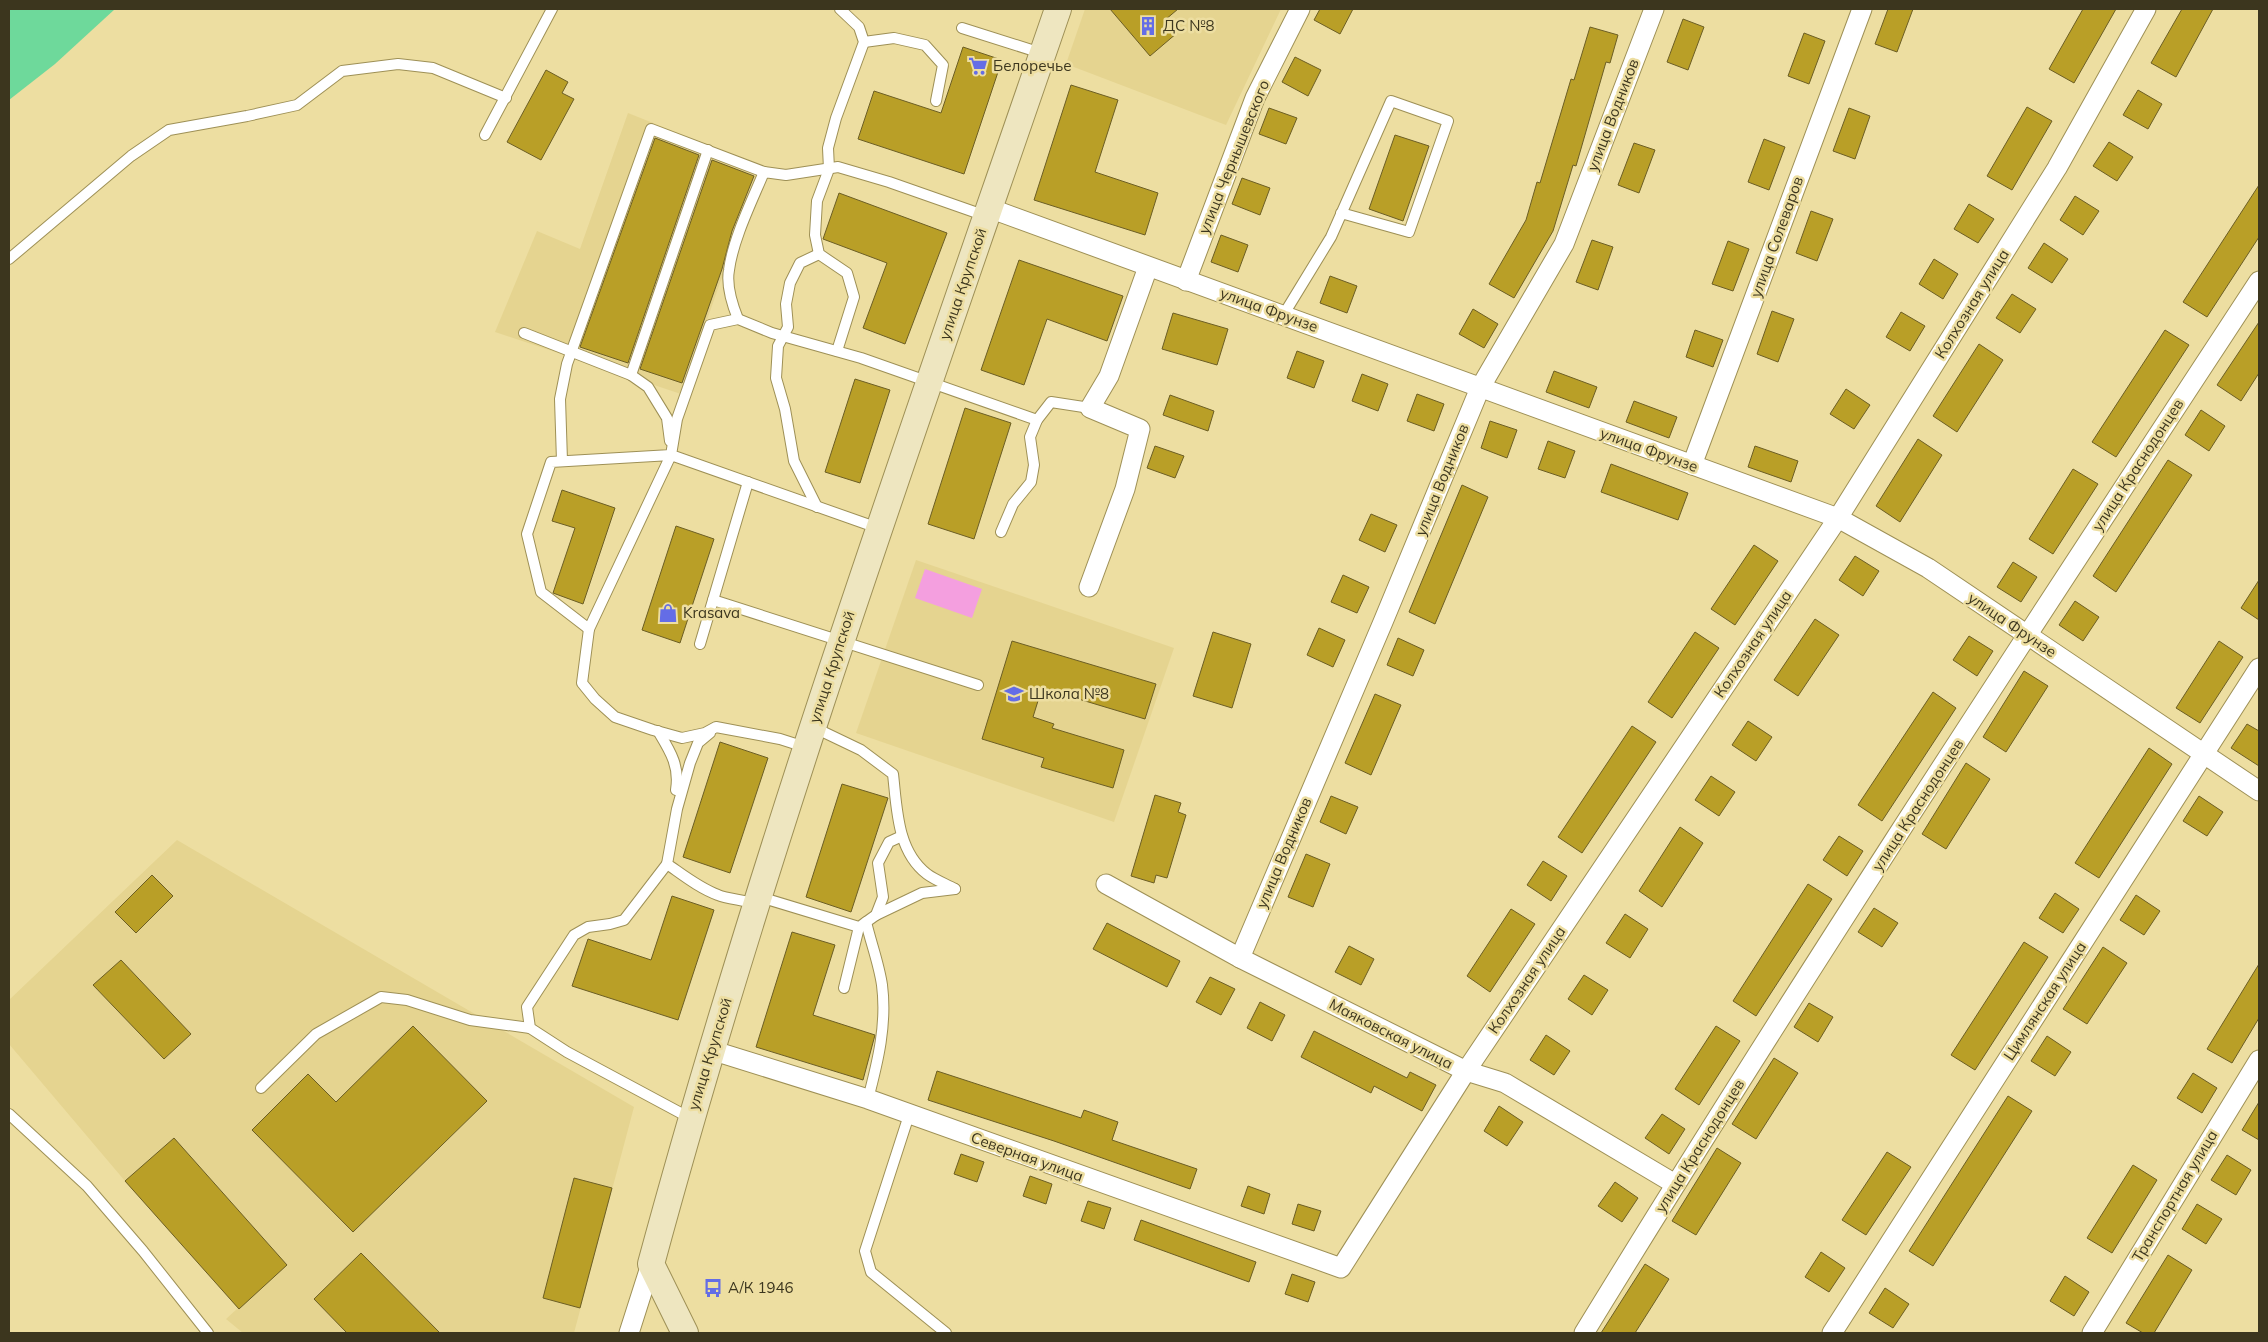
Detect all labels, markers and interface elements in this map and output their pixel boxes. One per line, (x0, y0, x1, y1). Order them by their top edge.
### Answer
building icon: ДС №8 (1137, 15, 1159, 37)
place label: ДС №8 (1163, 16, 1215, 35)
supermarket icon: Белоречье (967, 55, 989, 77)
place label: Белоречье (993, 56, 1071, 75)
street label: улица Водников (1582, 56, 1643, 174)
street label: улица Чернышевского (1194, 77, 1273, 237)
street label: улица Солеваров (1746, 174, 1807, 300)
street label: улица Крупской (935, 225, 991, 342)
street label: Колхозная улица (1930, 245, 2013, 362)
street label: улица Фрунзе (1218, 283, 1321, 336)
street label: улица Краснодонцев (2088, 395, 2187, 534)
street label: улица Водников (1410, 421, 1473, 538)
street label: улица Фрунзе (1598, 423, 1701, 476)
street label: Колхозная улица (1710, 586, 1796, 701)
street label: улица Фрунзе (1964, 588, 2060, 661)
shop icon: Krasava (657, 602, 679, 624)
place label: Krasava (683, 603, 740, 622)
street label: улица Крупской (804, 608, 859, 725)
school or university icon: Школа №8 (1003, 683, 1025, 705)
place label: Школа №8 (1029, 684, 1109, 703)
street label: улица Краснодонцев (1868, 735, 1967, 874)
street label: улица Водников (1252, 794, 1315, 911)
street label: Колхозная улица (1484, 922, 1570, 1037)
street label: Цимлянская улица (1999, 938, 2090, 1064)
street label: Маяковская улица (1326, 994, 1456, 1073)
street label: улица Крупской (683, 995, 736, 1113)
street label: улица Краснодонцев (1651, 1076, 1748, 1216)
street label: Транспортная улица (2128, 1126, 2221, 1265)
street label: Северная улица (968, 1127, 1086, 1186)
bus stop icon: А/К 1946 (702, 1277, 724, 1299)
place label: А/К 1946 (728, 1278, 794, 1297)

